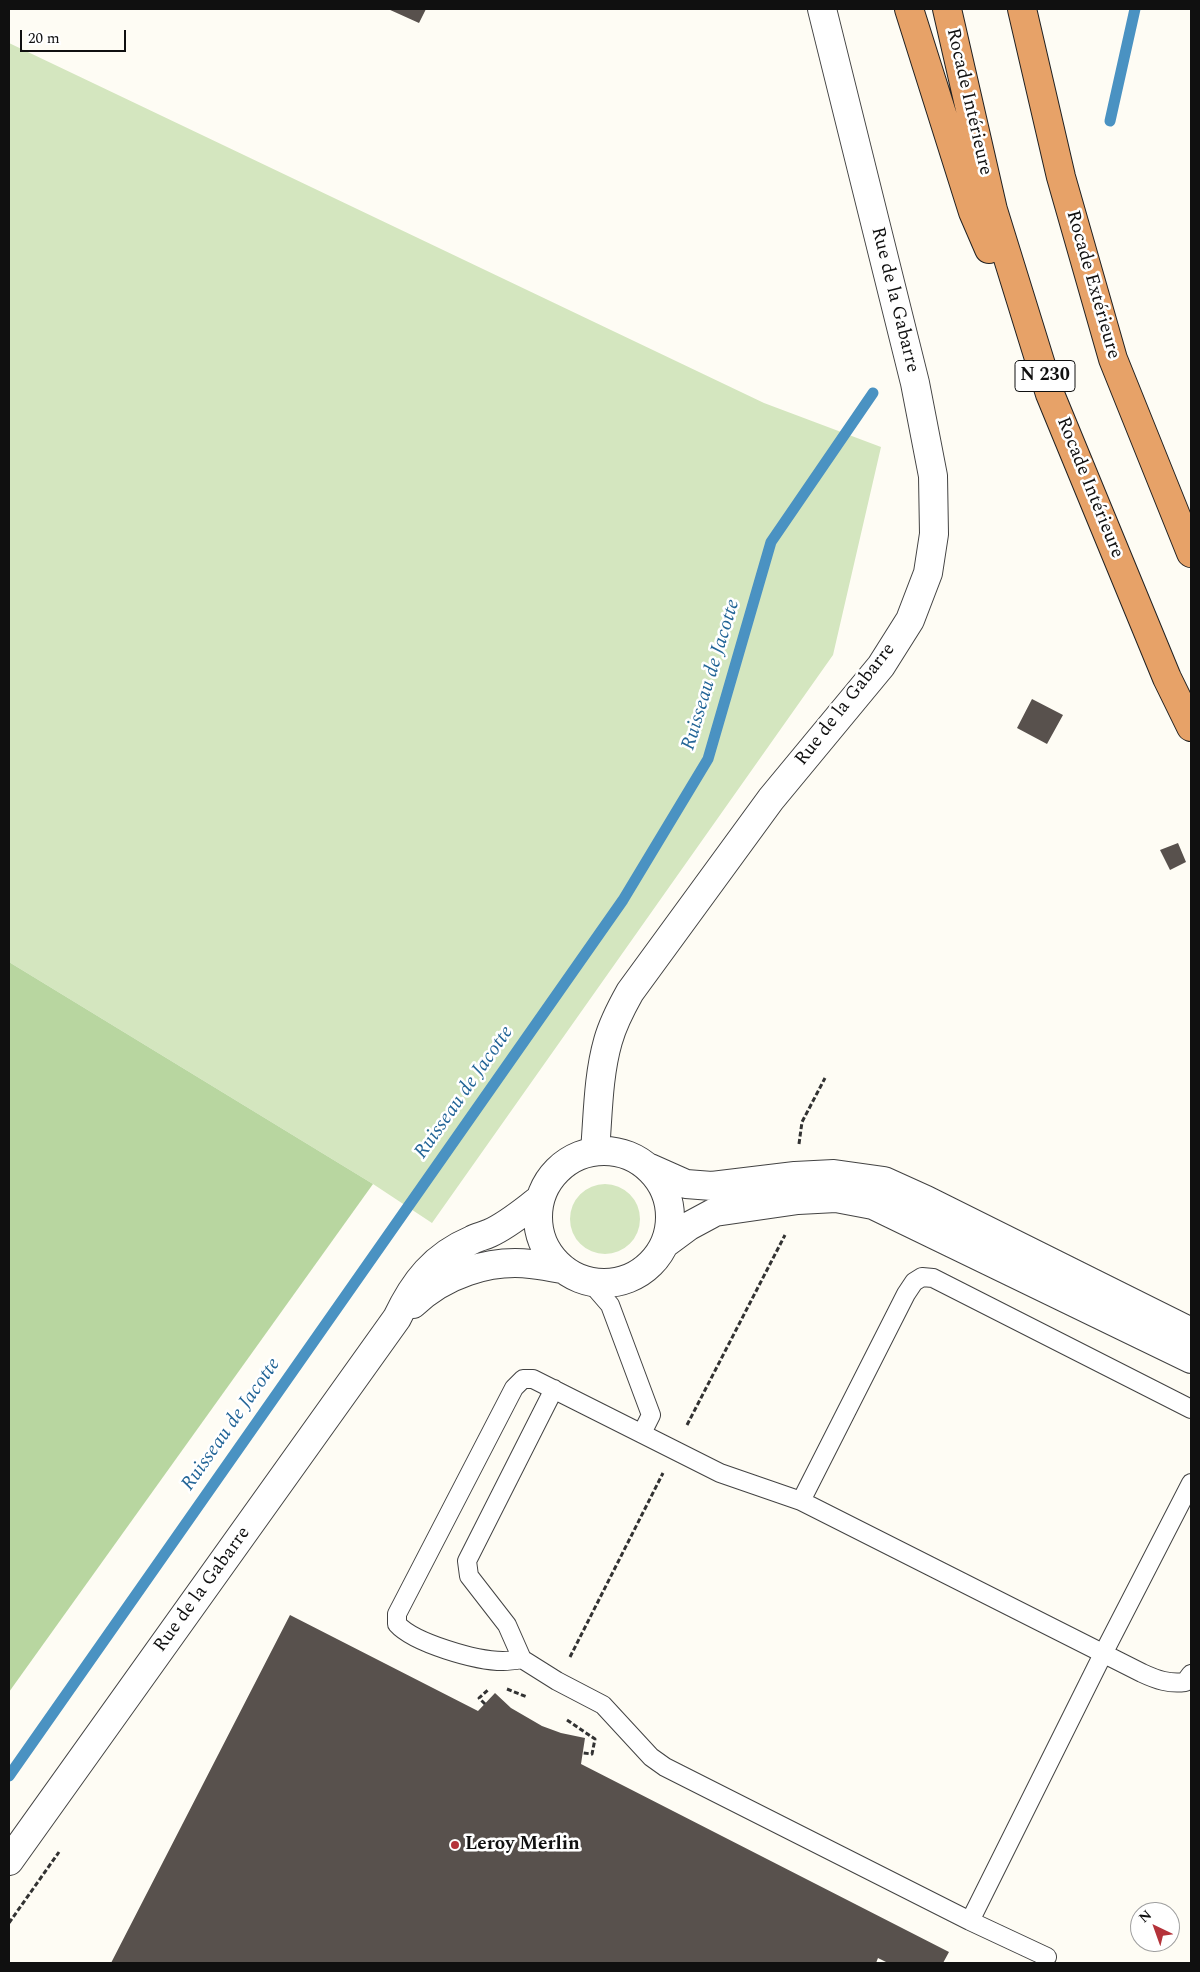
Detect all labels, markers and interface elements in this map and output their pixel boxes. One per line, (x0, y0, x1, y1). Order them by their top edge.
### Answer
scale bar (22, 20, 129, 52)
street label: Rocade Intérieure (940, 26, 996, 178)
text: 20 m (28, 27, 60, 50)
street label: Rocade Extérieure (1060, 208, 1124, 362)
street label: Rue de la Gabarre (865, 225, 923, 375)
road number: N 230 (1015, 361, 1075, 392)
street label: Rocade Intérieure (1050, 414, 1128, 562)
water label: Ruisseau de Jacotte (678, 597, 746, 753)
street label: Rue de la Gabarre (791, 639, 901, 771)
water label: Ruisseau de Jacotte (410, 1022, 520, 1164)
water label: Ruisseau de Jacotte (177, 1354, 287, 1496)
street label: Rue de la Gabarre (150, 1523, 256, 1657)
place label: Leroy Merlin (465, 1834, 580, 1856)
marker: Leroy Merlin (449, 1839, 461, 1851)
north arrow (1130, 1902, 1180, 1952)
text: N (1134, 1905, 1157, 1928)

